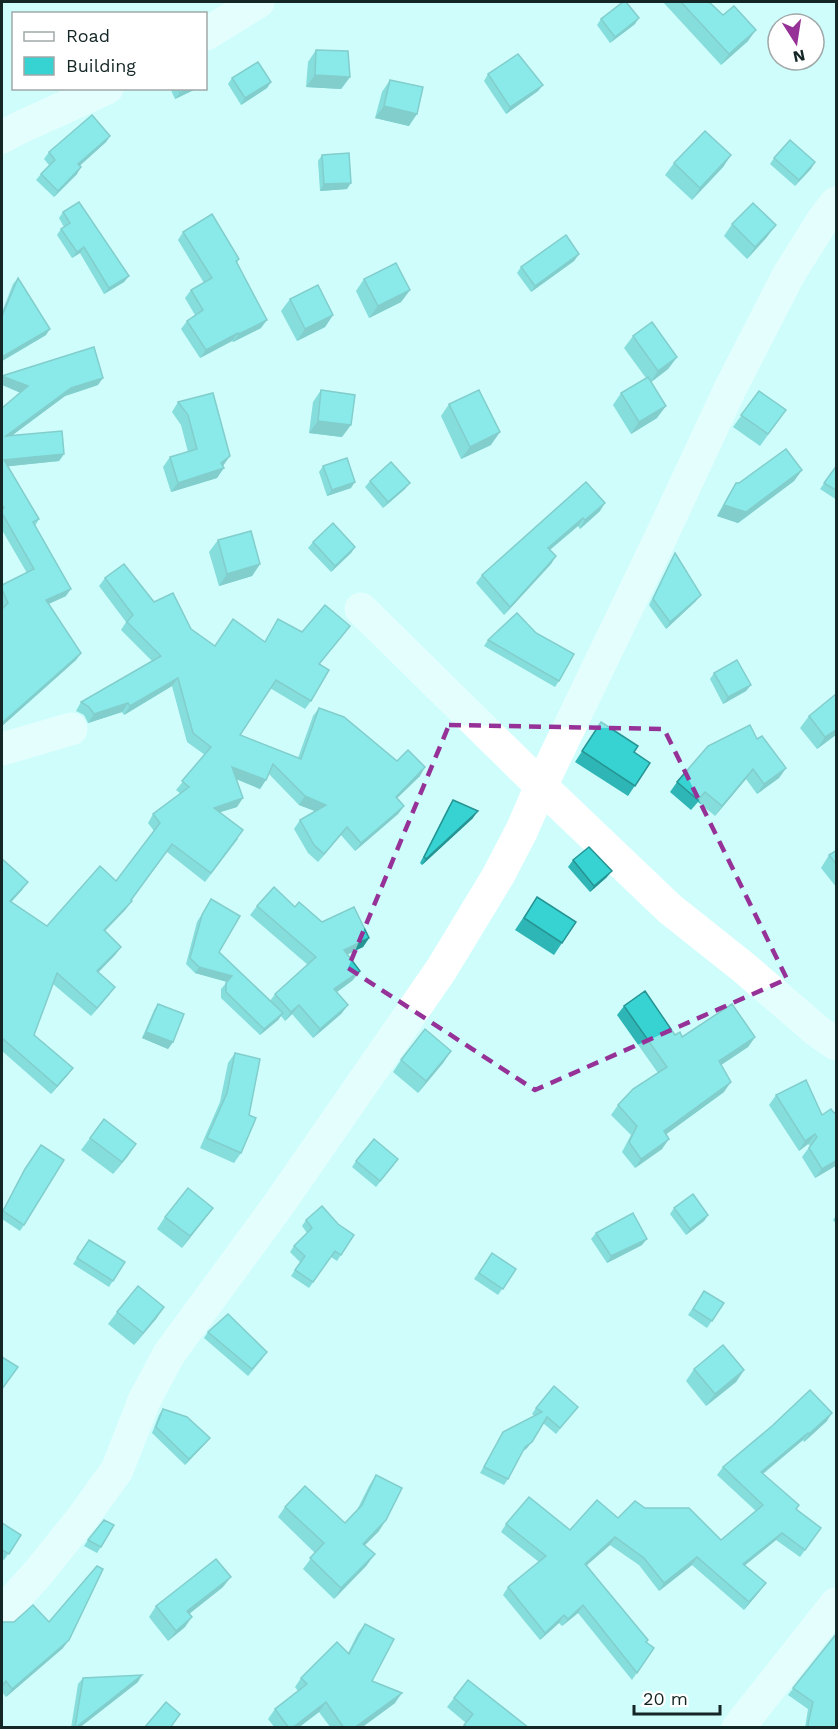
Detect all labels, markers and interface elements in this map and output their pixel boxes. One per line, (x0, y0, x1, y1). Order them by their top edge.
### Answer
legend (12, 12, 207, 90)
north arrow (766, 12, 826, 72)
text: Road (66, 25, 110, 46)
text: N (791, 46, 807, 67)
text: Building (66, 55, 136, 76)
scale bar (634, 1678, 720, 1716)
text: 20 m (643, 1688, 688, 1709)

